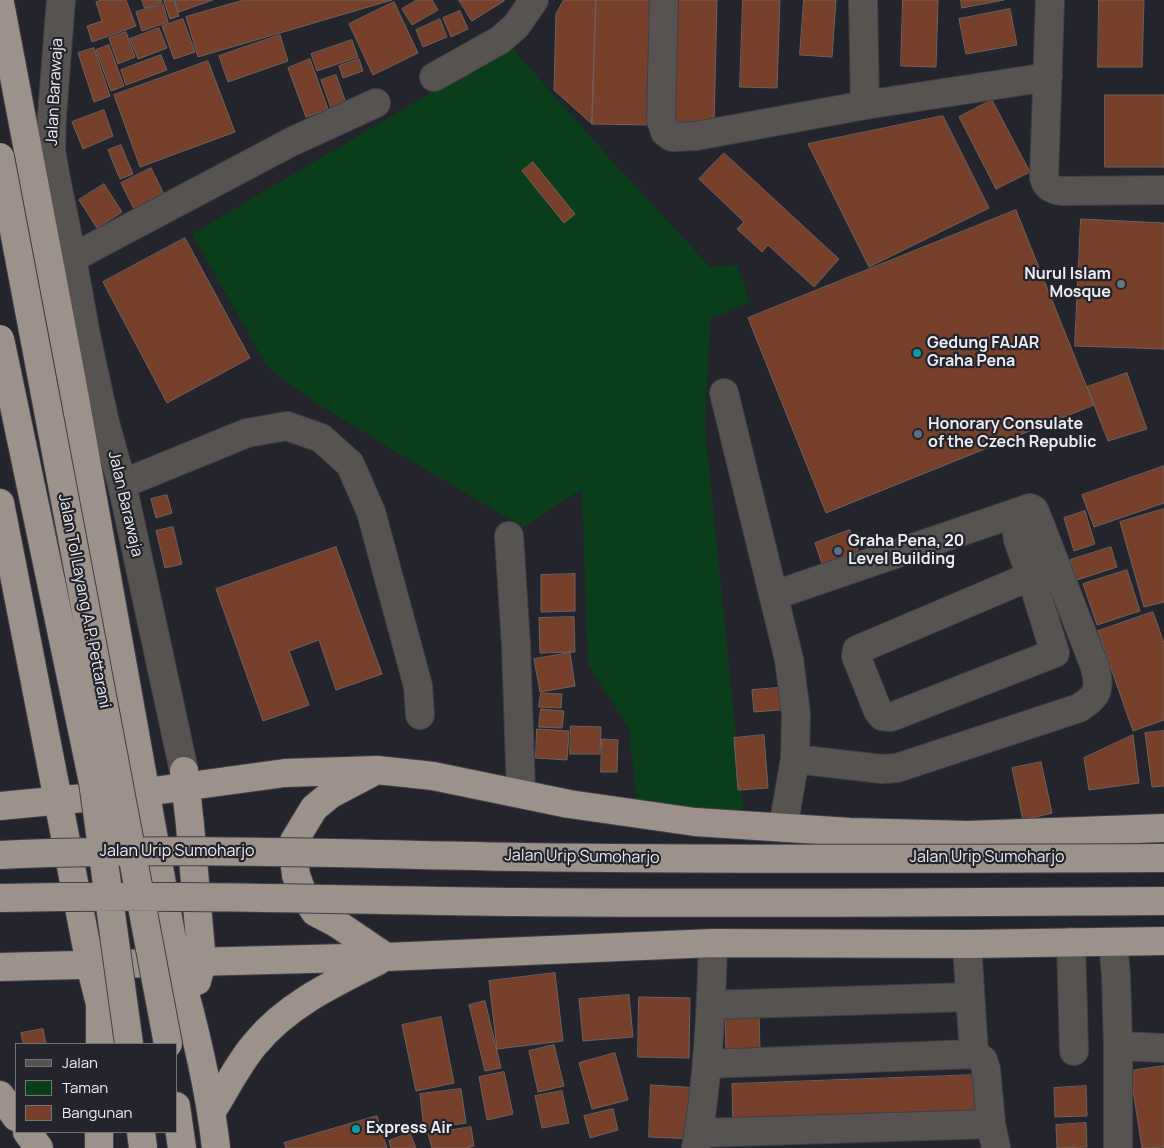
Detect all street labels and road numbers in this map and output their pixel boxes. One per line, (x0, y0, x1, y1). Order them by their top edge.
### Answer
street label: Jalan Barawaja (43, 38, 67, 146)
street label: Jalan Barawaja (104, 449, 146, 559)
street label: Jalan Tol Layang A.P. Pettarani (54, 492, 114, 710)
street label: Jalan Urip Sumoharjo (99, 842, 255, 862)
street label: Jalan Urip Sumoharjo (504, 846, 660, 868)
street label: Jalan Urip Sumoharjo (909, 848, 1065, 868)

